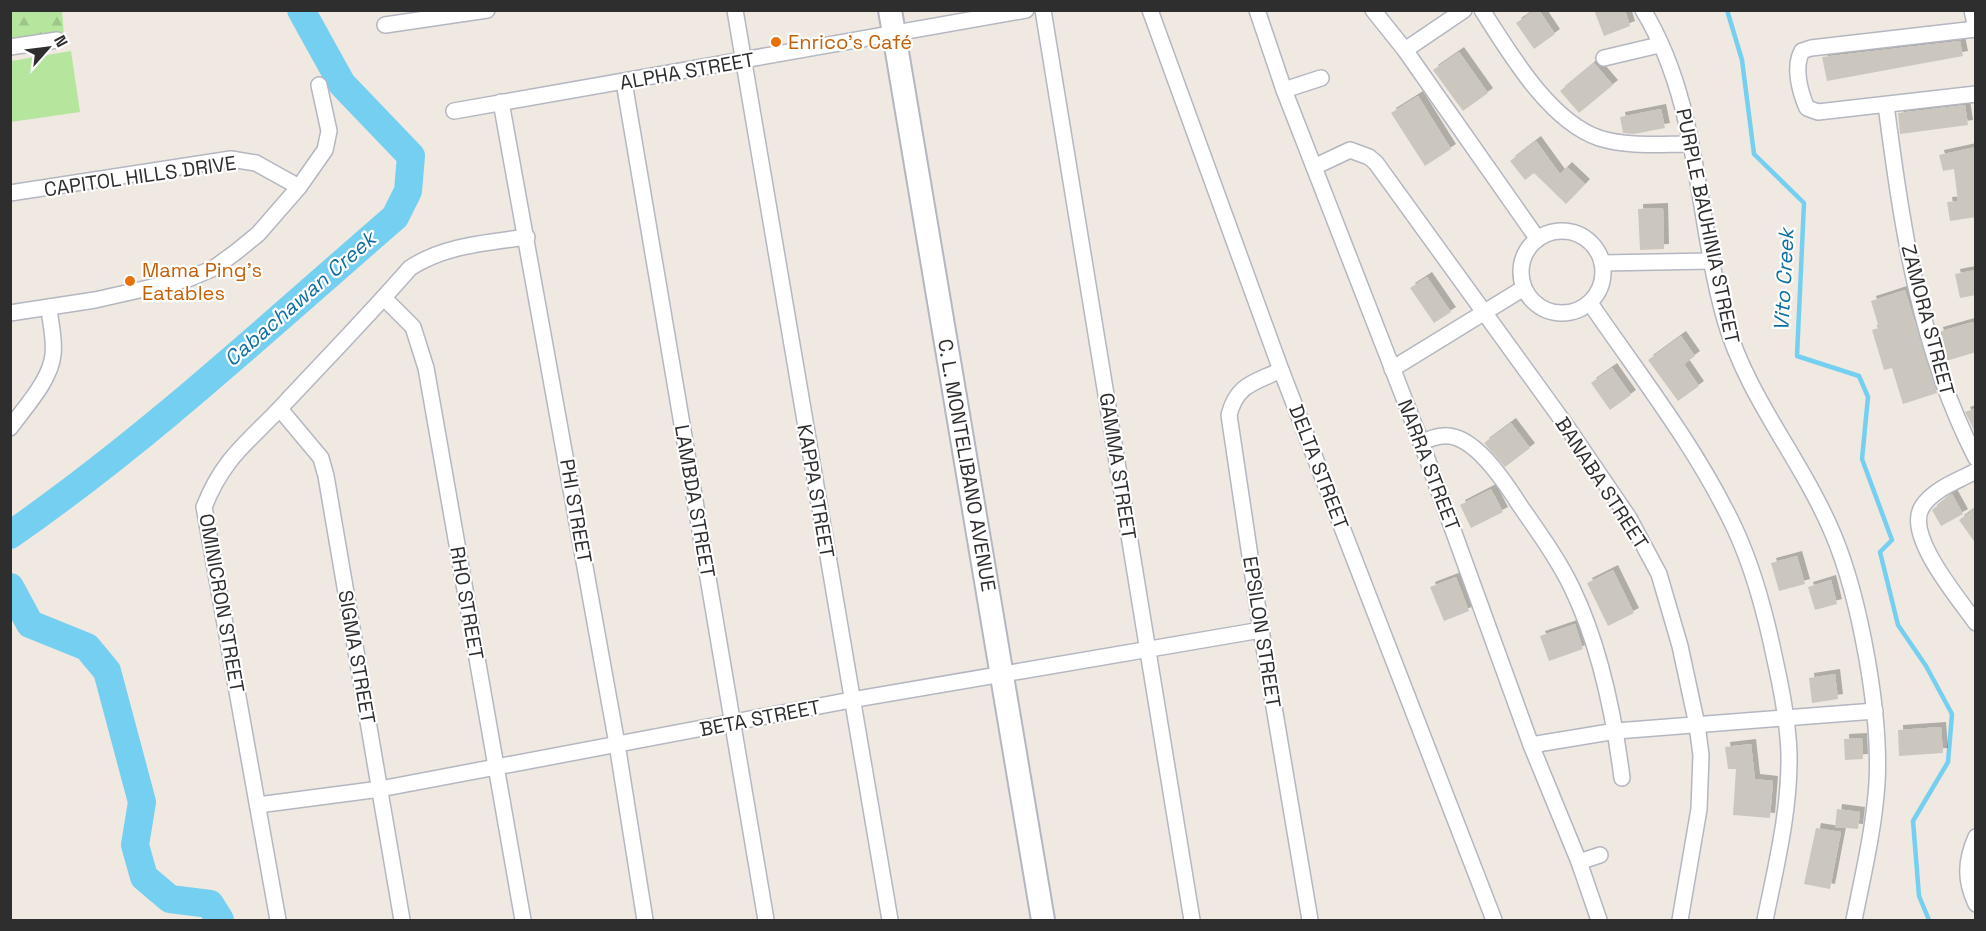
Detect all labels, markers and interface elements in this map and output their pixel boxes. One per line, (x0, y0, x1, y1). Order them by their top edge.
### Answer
north arrow (18, 18, 78, 78)
place label: Enrico's Café (788, 29, 912, 55)
text: N (49, 32, 73, 51)
marker: Enrico's Café (769, 35, 783, 49)
street label: ALPHA STREET (618, 46, 757, 96)
street label: PURPLE BAUHINIA STREET (1670, 106, 1746, 346)
street label: CAPITOL HILLS DRIVE (42, 150, 238, 202)
water label: Cabachawan Creek (218, 224, 383, 372)
water label: Vito Creek (1767, 225, 1800, 332)
street label: ZAMORA STREET (1895, 242, 1961, 399)
place label: Mama Ping's Eatables (142, 257, 262, 306)
marker: Mama Ping's Eatables (123, 274, 137, 288)
street label: C. L. MONTELIBANO AVENUE (932, 337, 1002, 593)
street label: GAMMA STREET (1094, 391, 1142, 541)
street label: NARRA STREET (1392, 396, 1466, 535)
street label: DELTA STREET (1283, 401, 1355, 533)
street label: BANABA STREET (1550, 412, 1655, 554)
street label: LAMBDA STREET (669, 422, 721, 580)
street label: KAPPA STREET (791, 422, 841, 560)
street label: PHI STREET (554, 457, 598, 565)
street label: OMINICRON STREET (193, 511, 251, 695)
street label: RHO STREET (444, 544, 490, 662)
street label: EPSILON STREET (1237, 554, 1287, 710)
street label: SIGMA STREET (332, 588, 382, 726)
street label: BETA STREET (697, 694, 823, 742)

